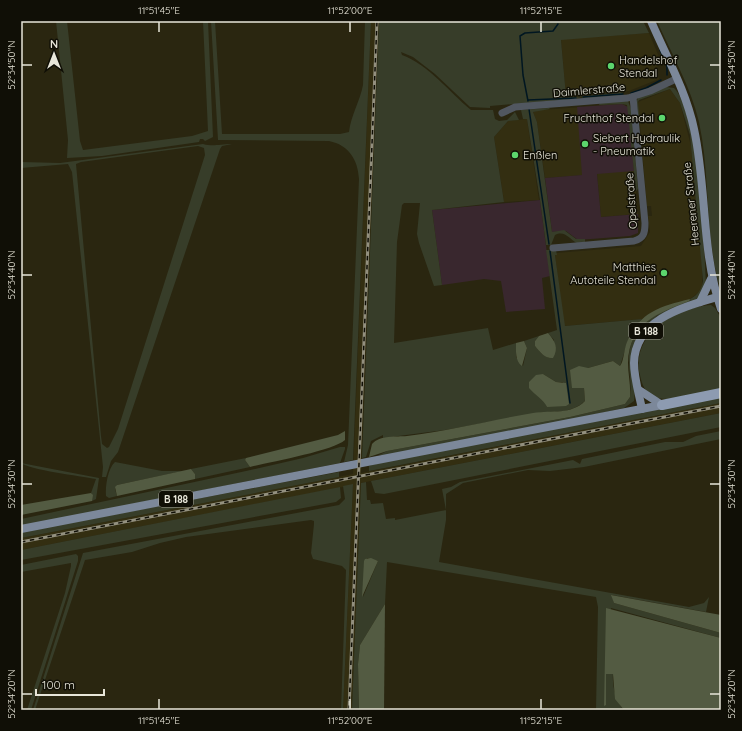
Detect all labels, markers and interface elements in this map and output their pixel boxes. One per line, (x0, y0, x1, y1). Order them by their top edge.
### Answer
text: 11°51'45"E (138, 4, 180, 17)
text: 11°52'00"E (327, 4, 373, 17)
text: 11°52'15"E (520, 4, 562, 17)
north arrow (34, 34, 74, 74)
text: N (50, 37, 58, 51)
text: 52°34'50"N (5, 40, 18, 90)
text: 52°34'50"N (725, 40, 738, 90)
place label: Handelshof Stendal (619, 53, 677, 80)
marker: Handelshof Stendal (606, 61, 616, 71)
street label: Daimlerstraße (552, 80, 626, 100)
place label: Fruchthof Stendal (564, 111, 654, 125)
marker: Fruchthof Stendal (657, 113, 667, 123)
place label: Siebert Hydraulik - Pneumatik (593, 131, 680, 158)
marker: Siebert Hydraulik - Pneumatik (580, 139, 590, 149)
place label: Enßlen (523, 148, 557, 162)
marker: Enßlen (510, 150, 520, 160)
street label: Heerener Straße (680, 162, 702, 246)
street label: Opelstraße (622, 172, 640, 230)
text: 52°34'40"N (5, 250, 18, 300)
text: 52°34'40"N (725, 250, 738, 300)
place label: Matthies Autoteile Stendal (570, 260, 656, 287)
marker: Matthies Autoteile Stendal (659, 268, 669, 278)
road number: B 188 (629, 323, 663, 339)
text: 52°34'30"N (5, 459, 18, 509)
text: 52°34'30"N (725, 459, 738, 509)
road number: B 188 (159, 491, 193, 507)
text: 52°34'20"N (5, 669, 18, 719)
text: 52°34'20"N (725, 669, 738, 719)
scale bar (36, 671, 104, 697)
text: 100 m (42, 677, 75, 692)
text: 11°51'45"E (138, 714, 180, 727)
text: 11°52'00"E (327, 714, 373, 727)
text: 11°52'15"E (520, 714, 562, 727)

